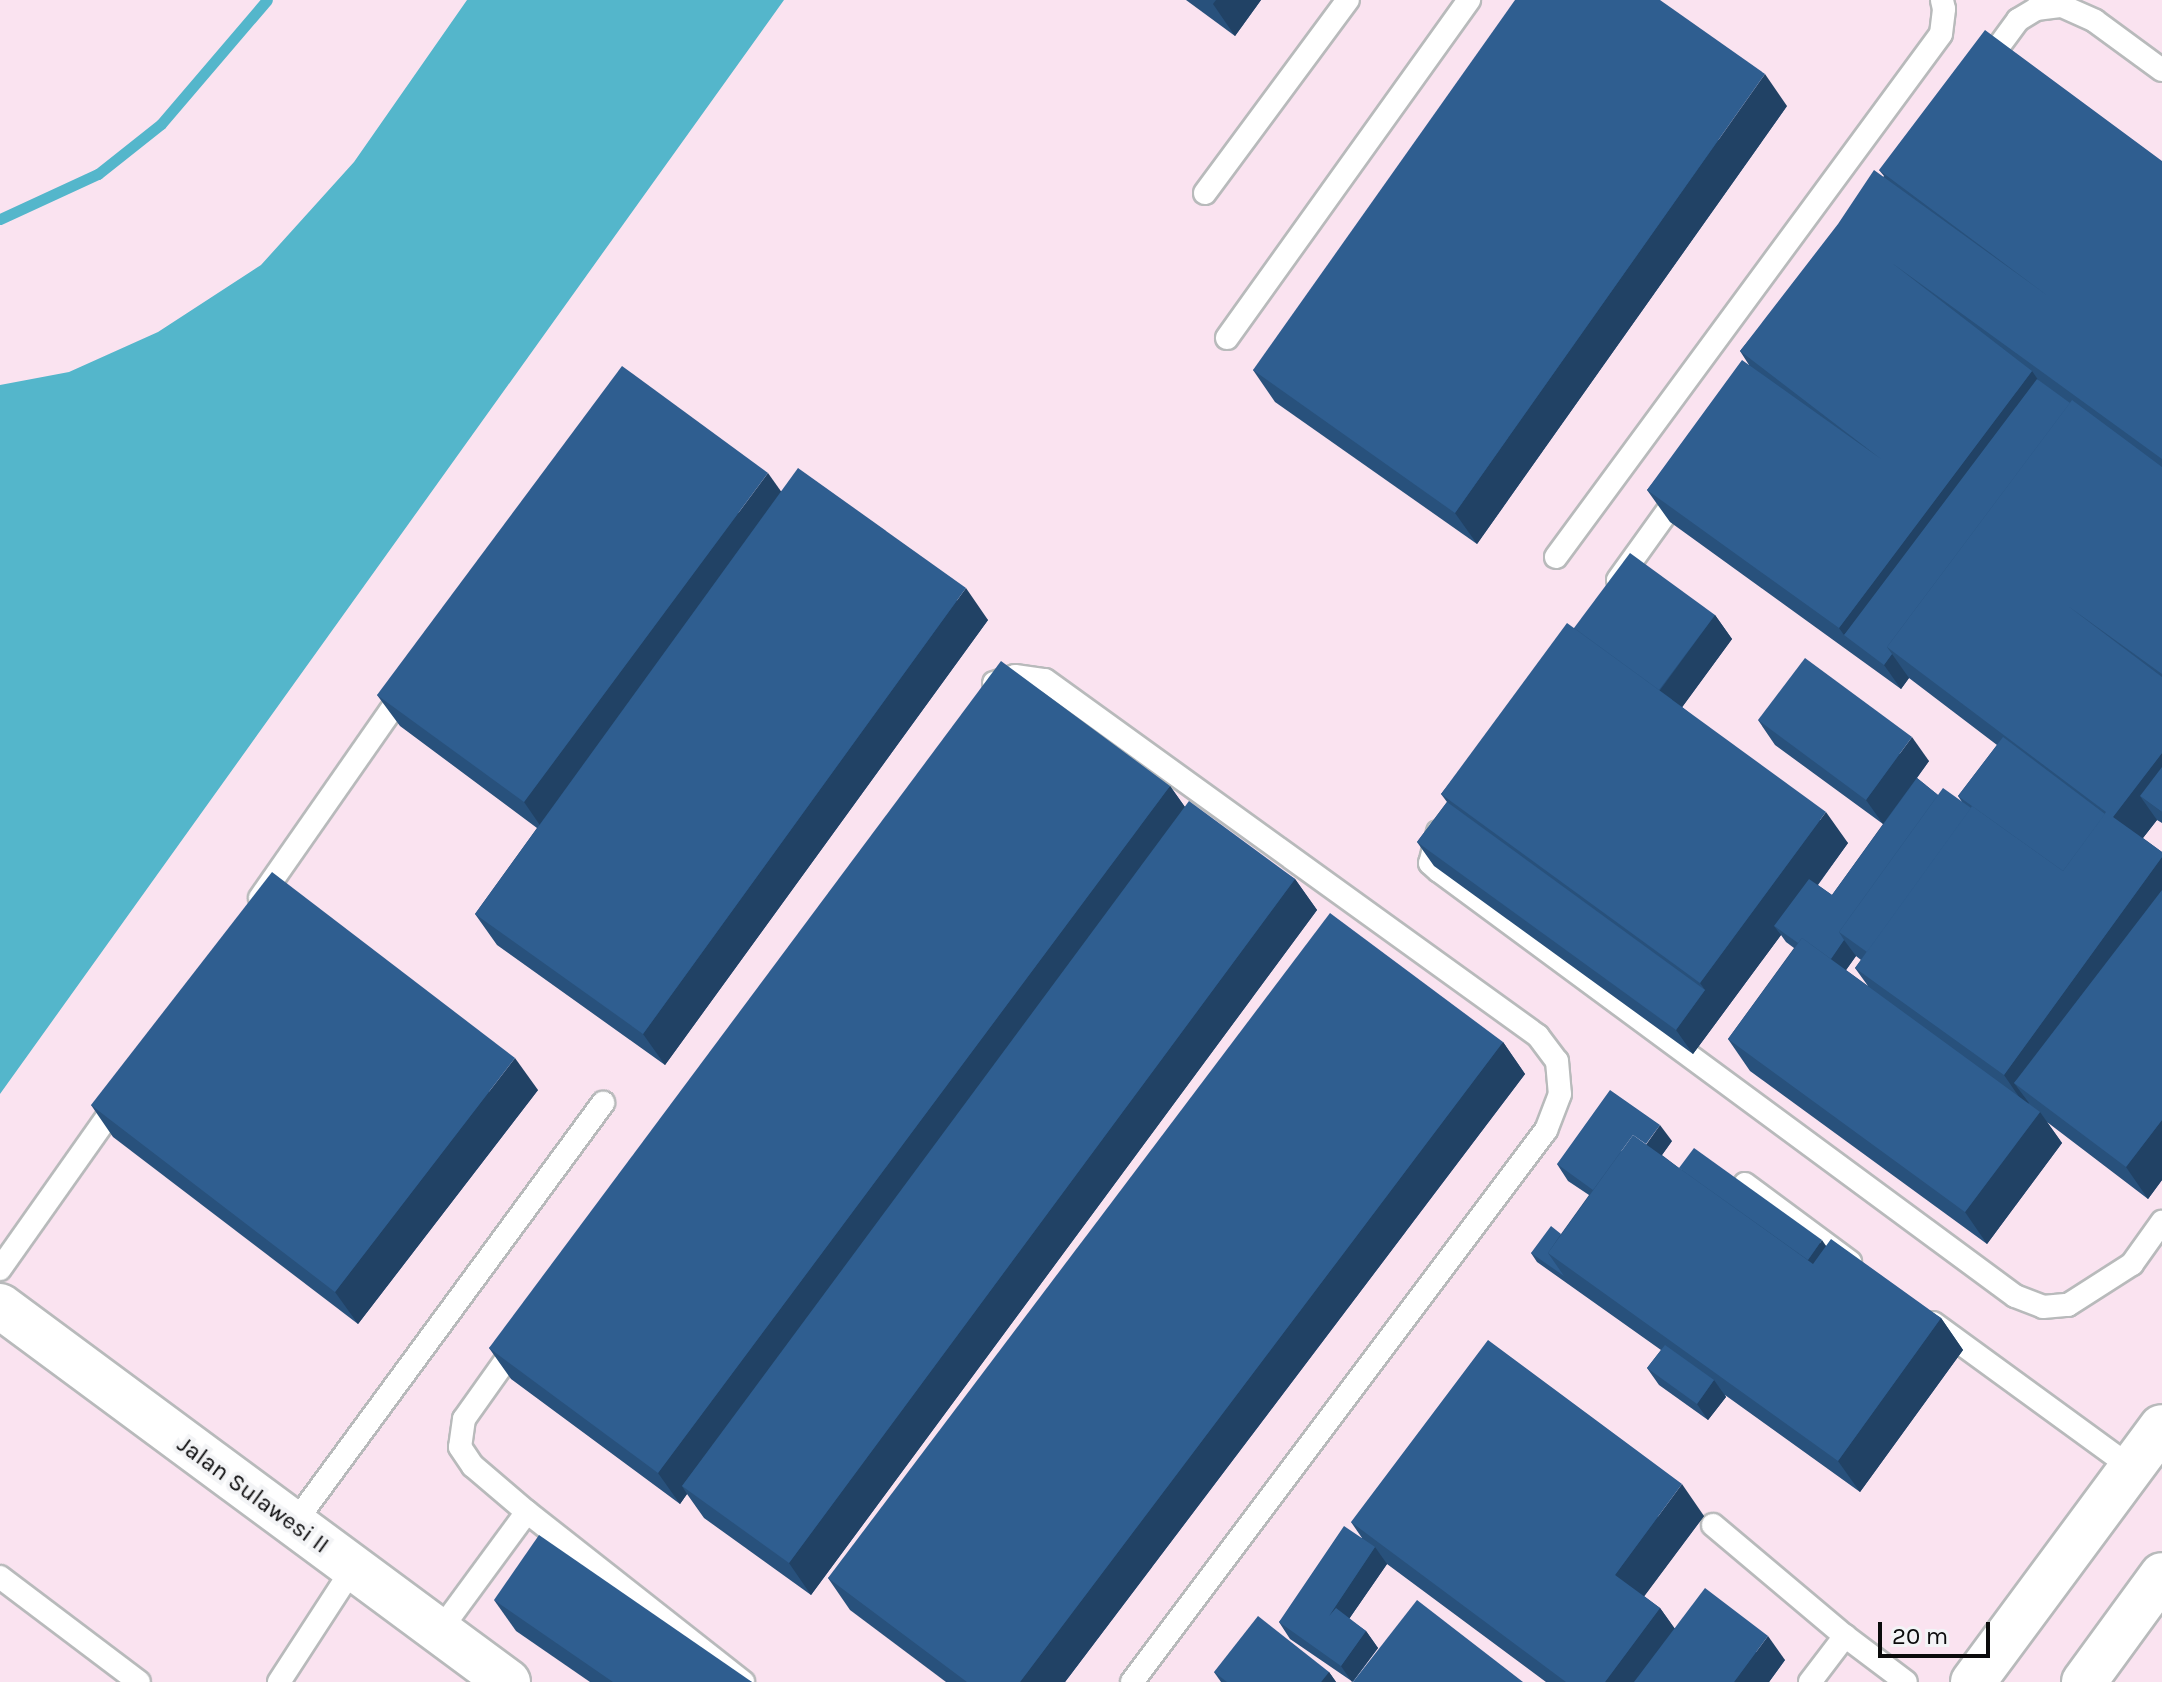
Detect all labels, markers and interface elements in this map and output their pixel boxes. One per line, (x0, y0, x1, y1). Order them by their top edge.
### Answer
street label: Jalan Sulawesi II (171, 1430, 335, 1560)
scale bar (1882, 1606, 1994, 1656)
text: 20 m (1892, 1622, 1948, 1650)

